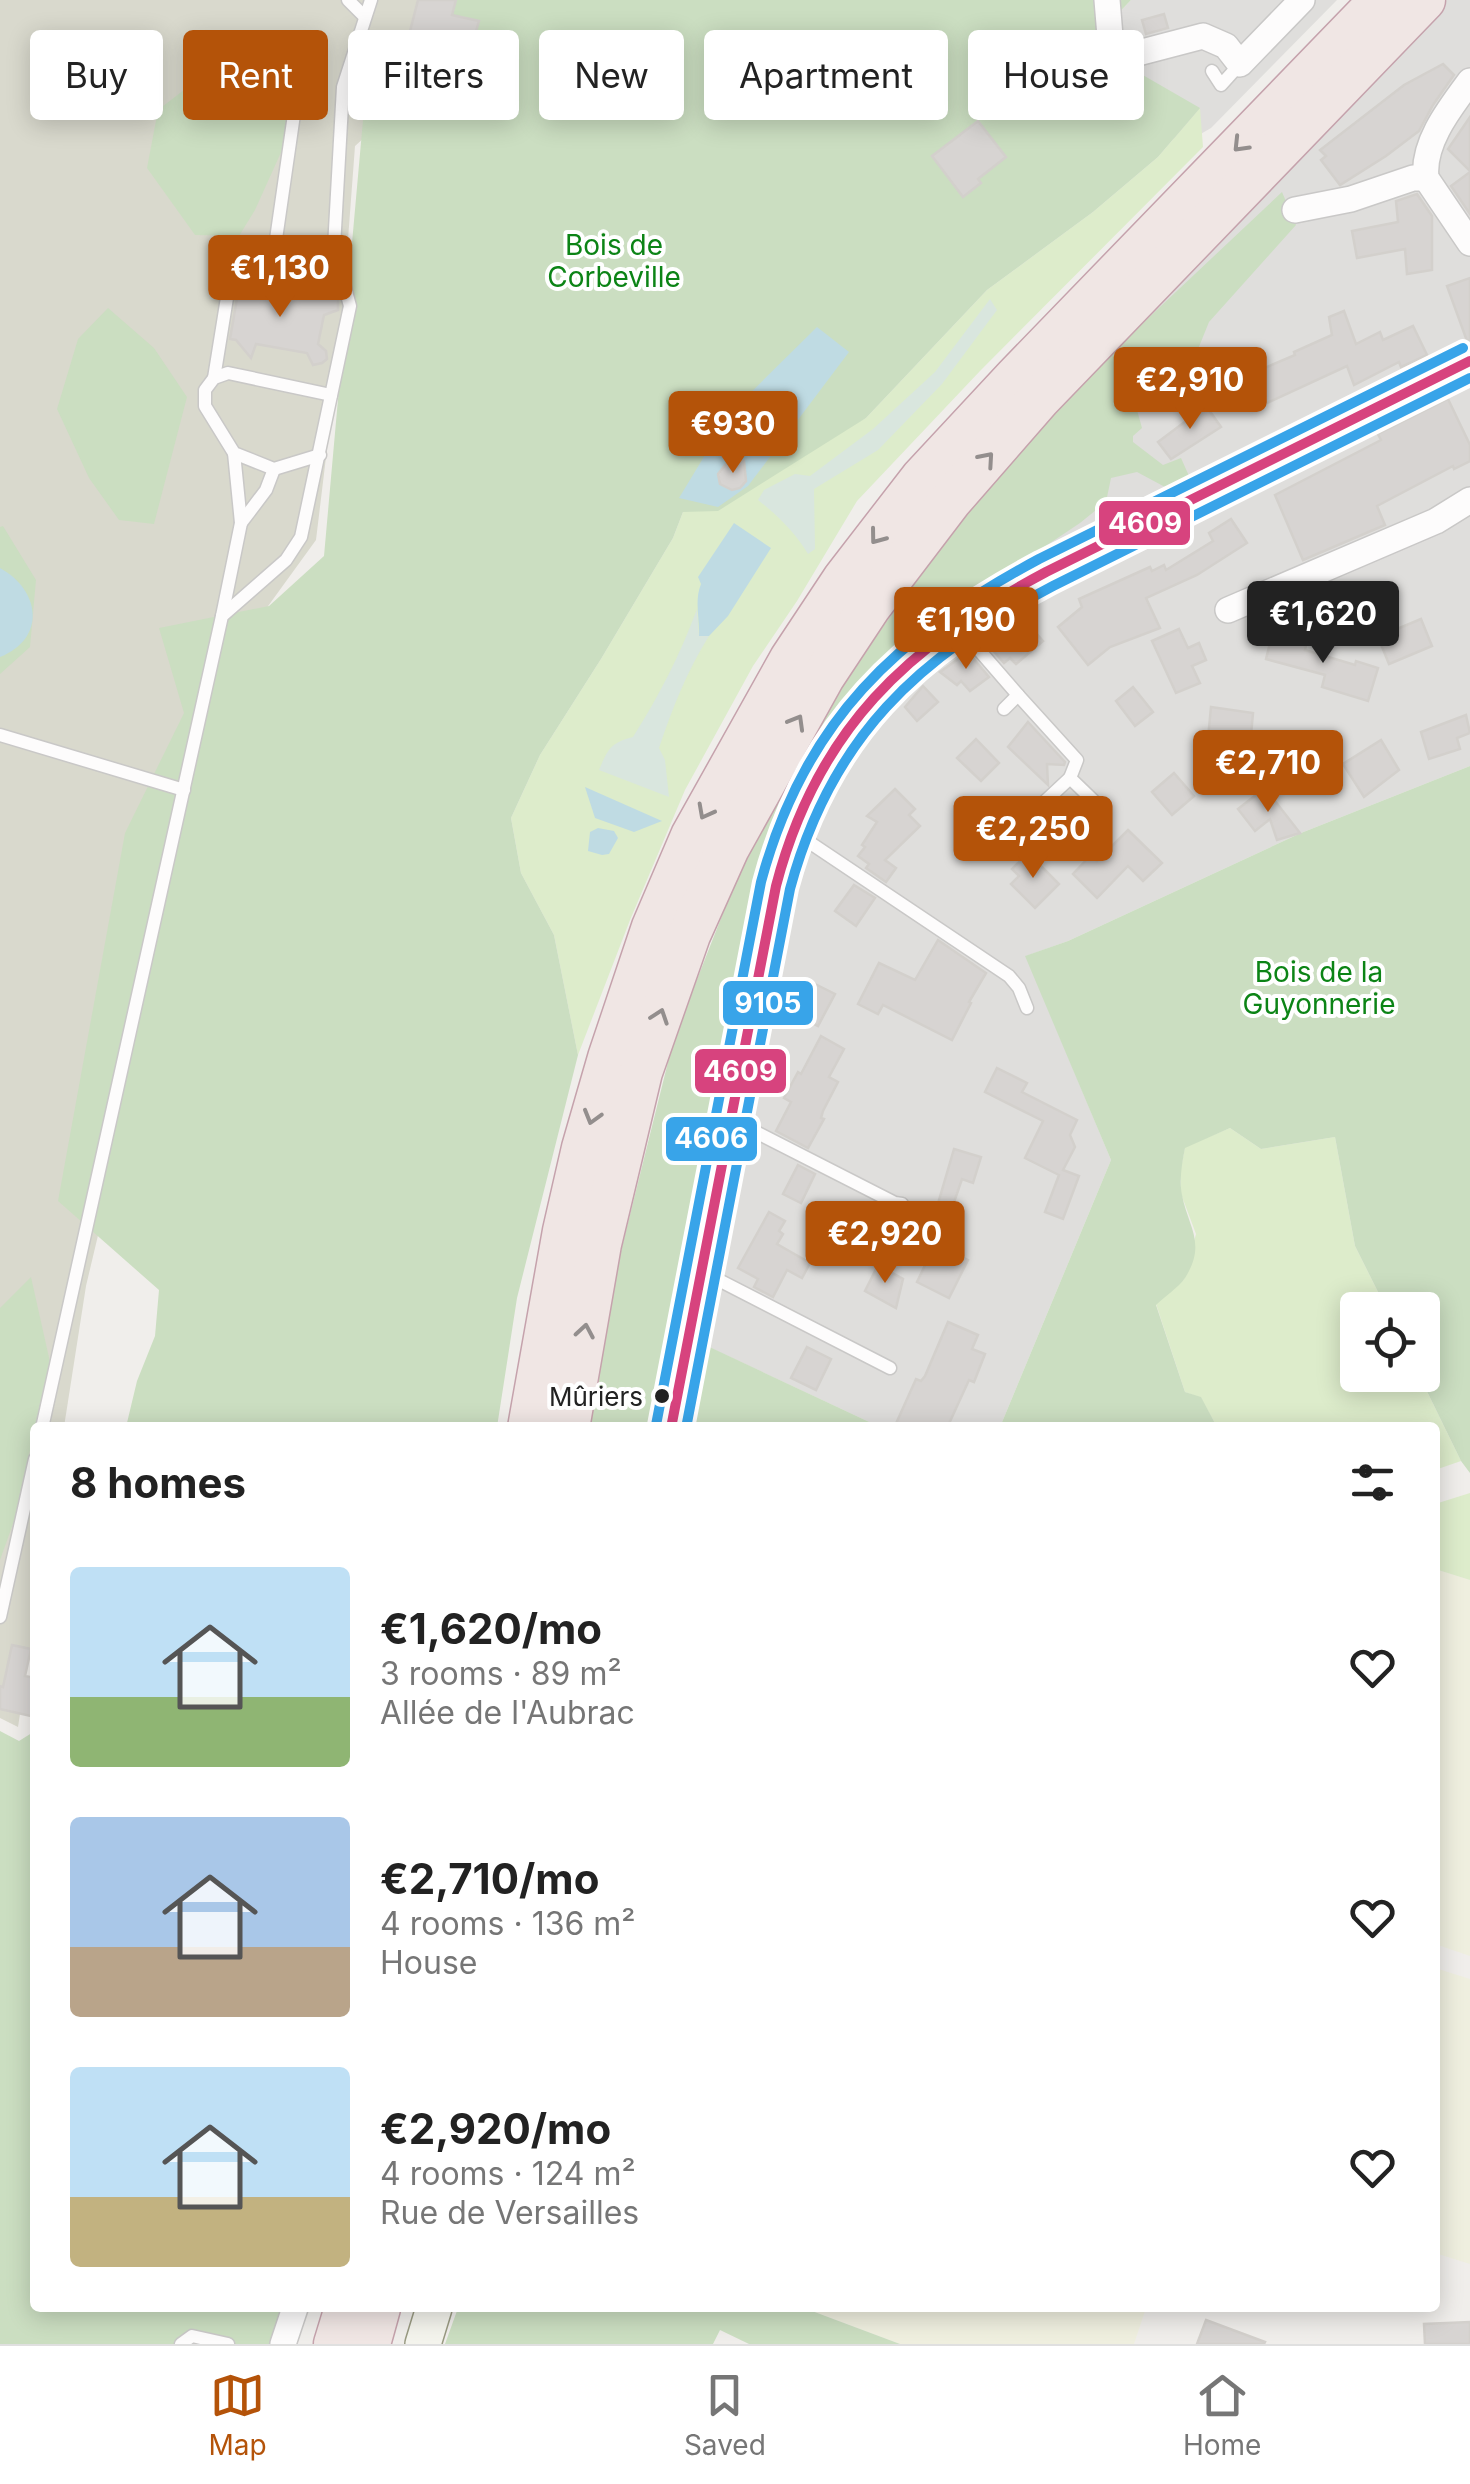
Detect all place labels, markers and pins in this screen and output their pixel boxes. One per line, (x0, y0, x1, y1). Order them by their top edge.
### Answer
pin: €1,130 (199, 235, 361, 320)
pin: €2,910 (1109, 347, 1271, 432)
pin: €930 (674, 391, 792, 476)
pin: €1,620 (1242, 581, 1404, 666)
pin: €1,190 (885, 587, 1047, 672)
pin: €2,710 (1187, 730, 1349, 815)
pin: €2,250 (952, 796, 1114, 881)
pin: €2,920 (804, 1201, 966, 1286)
place label: Mûriers (549, 1381, 643, 1412)
marker: Mûriers (652, 1386, 672, 1406)

